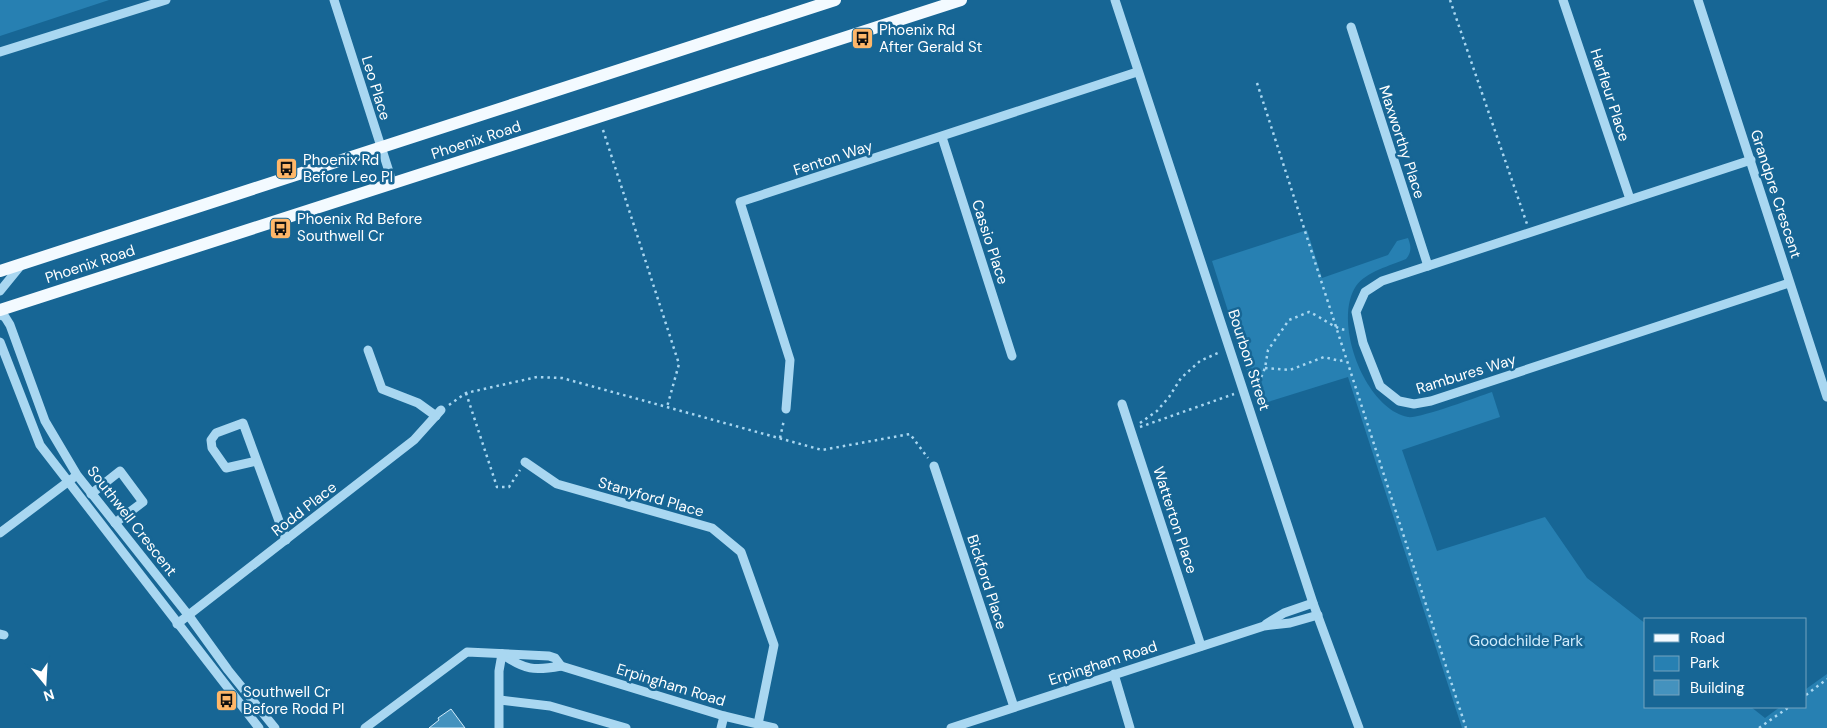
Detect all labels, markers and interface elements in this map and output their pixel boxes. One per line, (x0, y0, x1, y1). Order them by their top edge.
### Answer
place label: Phoenix Rd After Gerald St (879, 20, 983, 57)
bus stop icon: Phoenix Rd After Gerald St (851, 27, 875, 51)
street label: Harfleur Place (1586, 46, 1634, 144)
street label: Leo Place (357, 53, 395, 123)
street label: Maxworthy Place (1374, 83, 1430, 201)
street label: Phoenix Road (429, 116, 523, 164)
street label: Grandpre Crescent (1746, 127, 1806, 261)
street label: Fenton Way (791, 136, 876, 180)
place label: Phoenix Rd Before Leo Pl (303, 150, 393, 187)
bus stop icon: Phoenix Rd Before Leo Pl (275, 157, 299, 181)
street label: Cassio Place (967, 197, 1013, 287)
place label: Phoenix Rd Before Southwell Cr (297, 209, 422, 246)
bus stop icon: Phoenix Rd Before Southwell Cr (269, 216, 293, 240)
street label: Phoenix Road (43, 240, 137, 288)
street label: Bourbon Street (1223, 307, 1275, 413)
street label: Rambures Way (1414, 349, 1519, 399)
street label: Southwell Crescent (83, 462, 181, 580)
street label: Watterton Place (1148, 464, 1202, 576)
street label: Stanyford Place (596, 472, 706, 522)
street label: Rodd Place (267, 477, 341, 541)
street label: Bickford Place (962, 532, 1012, 632)
legend (1644, 618, 1807, 708)
text: Road (1690, 628, 1725, 648)
park label: Goodchilde Park (1469, 631, 1584, 651)
street label: Erpingham Road (1046, 636, 1160, 690)
text: Park (1690, 653, 1720, 673)
north arrow (20, 658, 70, 708)
street label: Erpingham Road (614, 659, 728, 711)
text: Building (1690, 678, 1745, 698)
place label: Southwell Cr Before Rodd Pl (243, 682, 344, 719)
text: N (41, 685, 57, 706)
bus stop icon: Southwell Cr Before Rodd Pl (215, 689, 239, 713)

